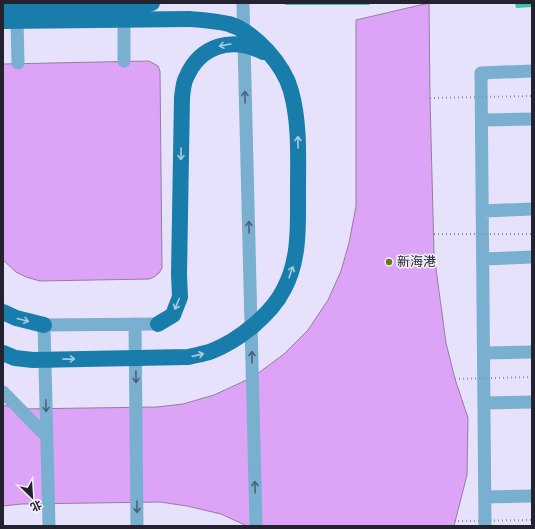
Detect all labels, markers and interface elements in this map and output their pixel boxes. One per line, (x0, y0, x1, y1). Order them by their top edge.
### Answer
one-way arrow (219, 42, 232, 50)
one-way arrow (241, 91, 249, 104)
one-way arrow (294, 136, 302, 149)
one-way arrow (177, 147, 185, 160)
one-way arrow (245, 221, 252, 234)
place label: 新海港 (397, 254, 436, 270)
marker: 新海港 (384, 257, 394, 267)
one-way arrow (288, 266, 296, 278)
one-way arrow (173, 297, 180, 309)
one-way arrow (16, 317, 29, 324)
one-way arrow (192, 350, 205, 358)
one-way arrow (248, 351, 256, 364)
one-way arrow (62, 356, 75, 363)
one-way arrow (132, 370, 139, 383)
one-way arrow (42, 399, 50, 412)
north arrow (12, 477, 52, 517)
one-way arrow (251, 481, 259, 494)
text: 北 (28, 497, 44, 514)
one-way arrow (133, 500, 141, 513)

